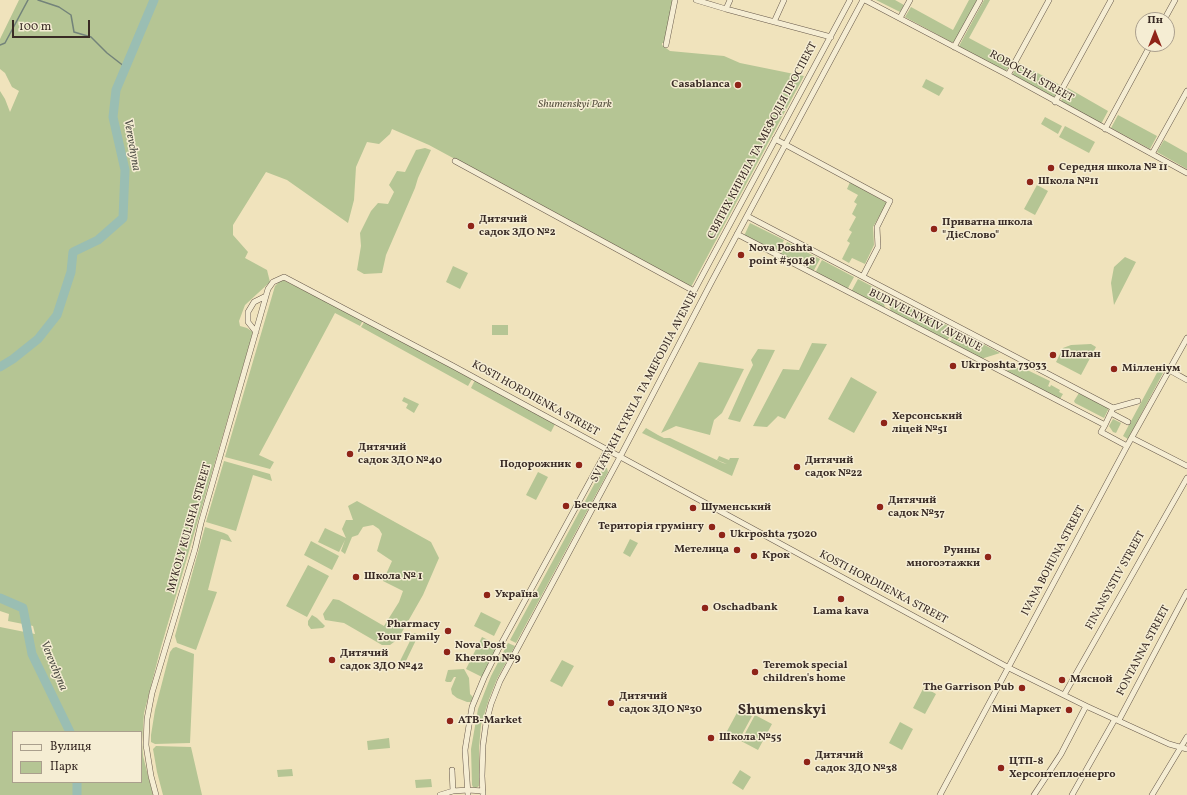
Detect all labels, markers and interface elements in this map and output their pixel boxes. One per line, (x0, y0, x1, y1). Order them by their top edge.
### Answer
scale bar (14, 12, 92, 38)
north arrow (1135, 12, 1175, 52)
text: Пн (1147, 13, 1163, 28)
text: 100 m (19, 19, 51, 35)
street label: СВЯТИХ КИРИЛА ТА МЕФОДІЯ ПРОСПЕКТ (705, 40, 821, 242)
street label: ROBOCHA STREET (986, 48, 1076, 106)
place label: Casablanca (671, 78, 730, 92)
marker: Casablanca (733, 80, 743, 90)
park label: Shumenskyi Park (538, 98, 612, 112)
water label: Verevchyna (119, 118, 143, 172)
place label: Середня школа № 11 (1059, 161, 1168, 175)
marker: Середня школа № 11 (1046, 163, 1056, 173)
place label: Школа №11 (1038, 175, 1099, 189)
marker: Школа №11 (1025, 177, 1035, 187)
place label: Дитячий садок ЗДО №2 (479, 213, 555, 239)
place label: Приватна школа "ДієСлово" (942, 216, 1033, 242)
marker: Дитячий садок ЗДО №2 (466, 221, 476, 231)
marker: Приватна школа "ДієСлово" (929, 224, 939, 234)
place label: Nova Poshta point #50148 (749, 242, 815, 268)
marker: Nova Poshta point #50148 (736, 250, 746, 260)
street label: BUDIVELNYKIV AVENUE (866, 287, 984, 355)
street label: SVIATYKH KYRYLA TA MEFODIIA AVENUE (589, 289, 701, 485)
place label: Платан (1061, 348, 1101, 362)
marker: Платан (1048, 350, 1058, 360)
street label: KOSTI HORDIIENKA STREET (469, 358, 601, 440)
place label: Ukrposhta 73033 (961, 359, 1047, 373)
marker: Ukrposhta 73033 (948, 361, 958, 371)
place label: Мілленіум (1122, 362, 1180, 376)
marker: Мілленіум (1109, 364, 1119, 374)
place label: Херсонський ліцей №51 (892, 410, 962, 436)
marker: Херсонський ліцей №51 (879, 418, 889, 428)
place label: Дитячий садок ЗДО №40 (358, 441, 442, 467)
marker: Дитячий садок ЗДО №40 (345, 449, 355, 459)
place label: Дитячий садок №22 (805, 454, 862, 480)
place label: Подорожник (500, 458, 571, 472)
marker: Подорожник (574, 460, 584, 470)
street label: MYKOLY KULISHA STREET (165, 462, 215, 594)
marker: Дитячий садок №22 (792, 462, 802, 472)
place label: Дитячий садок №37 (888, 494, 945, 520)
place label: Беседка (574, 499, 617, 513)
marker: Беседка (561, 501, 571, 511)
place label: Шуменський (701, 501, 771, 515)
marker: Дитячий садок №37 (875, 502, 885, 512)
marker: Шуменський (688, 503, 698, 513)
street label: IVANA BOHUNA STREET (1019, 504, 1089, 618)
place label: Територія грумінгу (598, 520, 704, 534)
marker: Територія грумінгу (707, 522, 717, 532)
place label: Ukrposhta 73020 (730, 528, 817, 542)
street label: FINANSYSTIV STREET (1083, 529, 1149, 633)
marker: Ukrposhta 73020 (717, 530, 727, 540)
place label: Метелица (674, 543, 729, 557)
place label: Руины многоэтажки (907, 544, 980, 570)
marker: Метелица (732, 545, 742, 555)
street label: KOSTI HORDIIENKA STREET (816, 548, 950, 628)
place label: Крок (762, 549, 790, 563)
marker: Крок (749, 551, 759, 561)
marker: Руины многоэтажки (983, 552, 993, 562)
place label: Школа № 1 (364, 570, 422, 584)
marker: Школа № 1 (351, 572, 361, 582)
place label: Україна (495, 588, 538, 602)
marker: Україна (482, 590, 492, 600)
marker: Lama kava (836, 594, 846, 604)
place label: Oschadbank (713, 601, 778, 615)
marker: Oschadbank (700, 603, 710, 613)
street label: FONTANNA STREET (1115, 604, 1173, 698)
place label: Lama kava (813, 605, 869, 619)
place label: Pharmacy Your Family (377, 618, 440, 644)
marker: Pharmacy Your Family (443, 626, 453, 636)
water label: Verevchyna (36, 639, 70, 693)
place label: Nova Post Kherson №9 (455, 639, 521, 665)
place label: Дитячий садок ЗДО №42 (340, 647, 423, 673)
marker: Nova Post Kherson №9 (442, 647, 452, 657)
marker: Дитячий садок ЗДО №42 (327, 655, 337, 665)
place label: Teremok special children's home (763, 659, 848, 685)
marker: Teremok special children's home (750, 667, 760, 677)
place label: Мясной (1070, 673, 1112, 687)
marker: Мясной (1057, 675, 1067, 685)
place label: The Garrison Pub (923, 681, 1014, 695)
marker: The Garrison Pub (1017, 683, 1027, 693)
place label: Дитячий садок ЗДО №30 (619, 690, 702, 716)
marker: Дитячий садок ЗДО №30 (606, 698, 616, 708)
district label: Shumenskyi (738, 702, 826, 720)
place label: Міні Маркет (992, 703, 1061, 717)
marker: Міні Маркет (1064, 705, 1074, 715)
place label: ATB-Market (458, 714, 522, 728)
marker: ATB-Market (445, 716, 455, 726)
legend (12, 731, 142, 783)
place label: Школа №55 (719, 731, 781, 745)
marker: Школа №55 (706, 733, 716, 743)
text: Вулиця (50, 739, 91, 755)
place label: Дитячий садок ЗДО №38 (815, 749, 897, 775)
place label: ЦТП-8 Херсонтеплоенерго (1009, 755, 1115, 781)
marker: Дитячий садок ЗДО №38 (802, 757, 812, 767)
text: Парк (50, 759, 78, 775)
marker: ЦТП-8 Херсонтеплоенерго (996, 763, 1006, 773)

